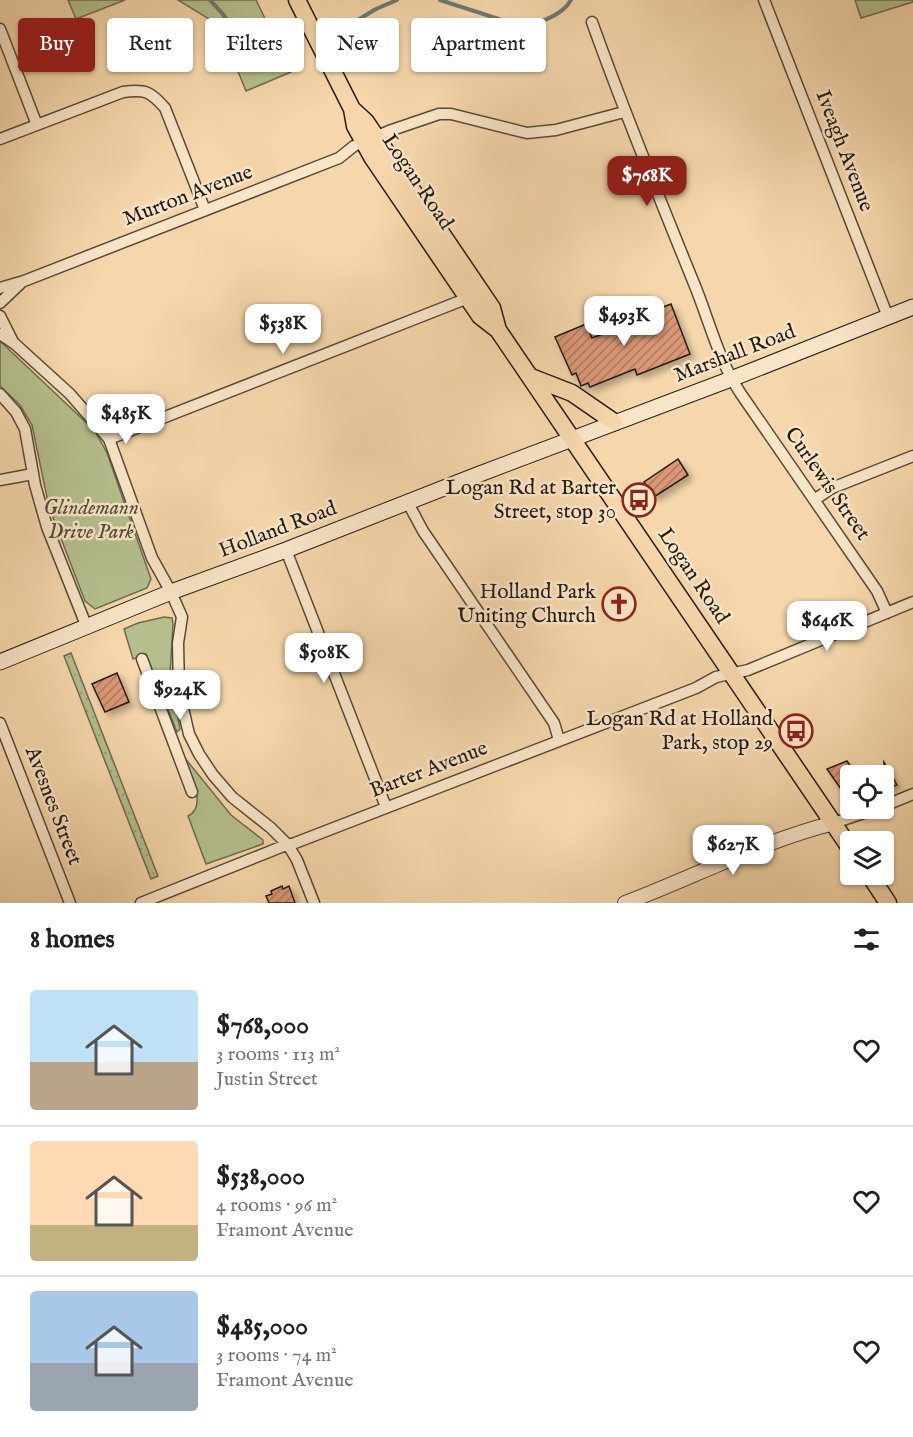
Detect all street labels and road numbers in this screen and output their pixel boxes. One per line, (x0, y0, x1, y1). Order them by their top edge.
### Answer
street label: Iveagh Avenue (808, 87, 880, 216)
street label: Logan Road (375, 129, 459, 236)
street label: Murton Avenue (119, 159, 257, 233)
street label: Marshall Road (671, 318, 800, 389)
street label: Curlewis Street (778, 422, 876, 546)
street label: Holland Road (215, 495, 341, 565)
street label: Logan Road (651, 523, 735, 630)
street label: Barter Avenue (366, 735, 492, 805)
street label: Avesnes Street (18, 742, 88, 869)

